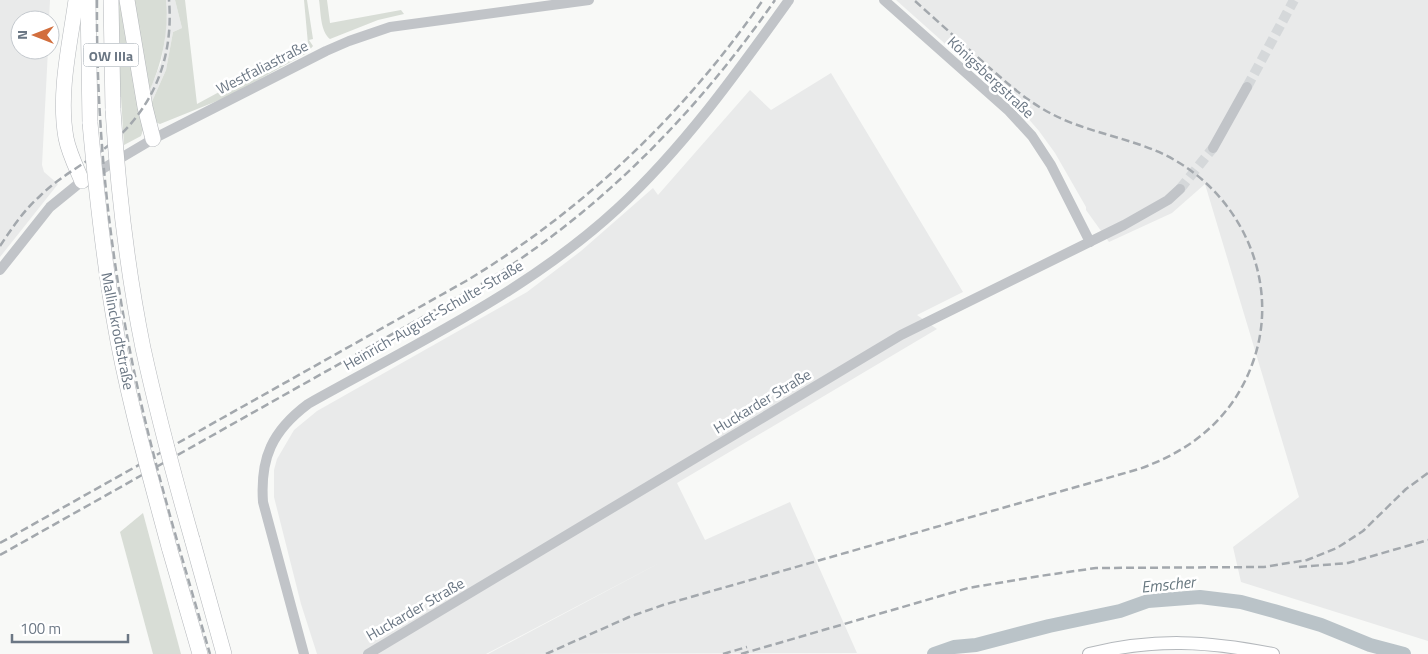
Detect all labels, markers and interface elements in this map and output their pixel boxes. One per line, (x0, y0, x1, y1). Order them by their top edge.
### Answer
north arrow (10, 10, 60, 60)
text: N (11, 30, 32, 40)
street label: Königsbergstraße (942, 31, 1040, 123)
street label: Westfaliastraße (212, 34, 312, 100)
road number: OW IIIa (84, 44, 138, 66)
street label: Heinrich-August-Schulte-Straße (339, 254, 527, 376)
street label: Mallinckrodtstraße (95, 270, 141, 392)
street label: Huckarder Straße (709, 363, 815, 439)
water label: Emscher (1140, 569, 1198, 599)
street label: Huckarder Straße (361, 571, 469, 647)
scale bar (12, 612, 129, 644)
text: 100 m (20, 617, 61, 640)

